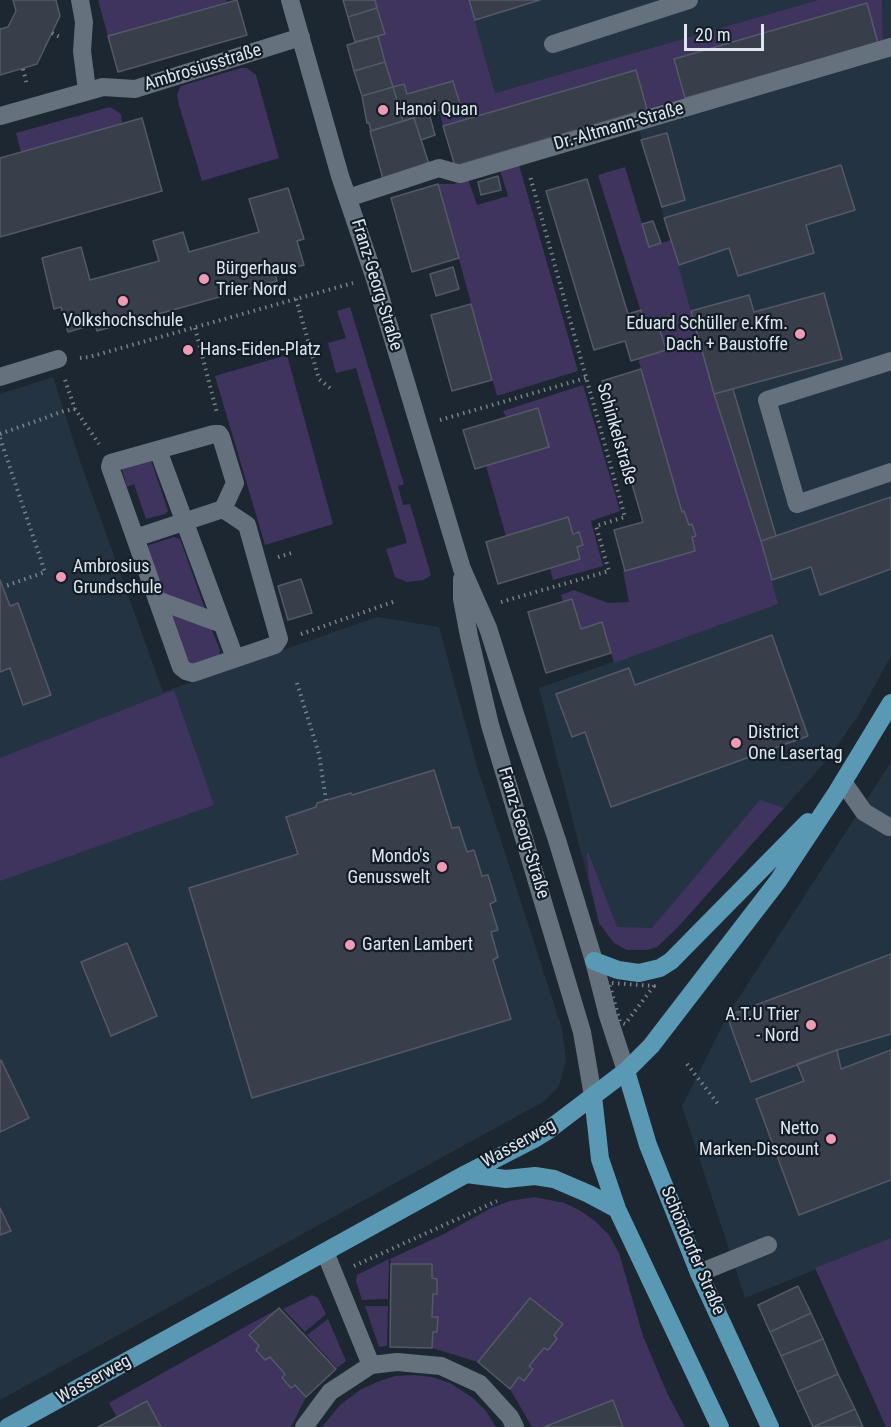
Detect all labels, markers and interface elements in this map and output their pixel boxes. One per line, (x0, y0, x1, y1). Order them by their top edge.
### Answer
scale bar (687, 12, 766, 50)
text: 20 m (695, 24, 730, 45)
street label: Ambrosiusstraße (142, 40, 264, 96)
street label: Dr.-Altmann-Straße (552, 98, 686, 156)
place label: Hanoi Quan (395, 99, 478, 121)
marker: Hanoi Quan (376, 103, 390, 117)
street label: Franz-Georg-Straße (346, 217, 406, 353)
place label: Bürgerhaus Trier Nord (216, 258, 297, 300)
marker: Bürgerhaus Trier Nord (197, 272, 211, 286)
marker: Volkshochschule (116, 294, 130, 308)
place label: Volkshochschule (63, 310, 183, 332)
place label: Eduard Schüller e.Kfm. Dach + Baustoffe (626, 313, 788, 356)
marker: Eduard Schüller e.Kfm. Dach + Baustoffe (793, 327, 807, 341)
place label: Hans-Eiden-Platz (200, 339, 321, 361)
marker: Hans-Eiden-Platz (181, 343, 195, 357)
street label: Schinkelstraße (591, 381, 641, 487)
place label: Ambrosius Grundschule (73, 556, 162, 598)
marker: Ambrosius Grundschule (54, 570, 68, 584)
place label: District One Lasertag (748, 722, 843, 764)
marker: District One Lasertag (729, 736, 743, 750)
street label: Franz-Georg-Straße (493, 765, 553, 901)
place label: Mondo's Genusswelt (347, 846, 430, 888)
marker: Mondo's Genusswelt (435, 860, 449, 874)
place label: Garten Lambert (362, 934, 473, 956)
marker: Garten Lambert (343, 938, 357, 952)
place label: A.T.U Trier - Nord (725, 1004, 799, 1046)
marker: A.T.U Trier - Nord (804, 1018, 818, 1032)
street label: Wasserweg (478, 1115, 560, 1173)
place label: Netto Marken-Discount (699, 1118, 819, 1160)
marker: Netto Marken-Discount (824, 1132, 838, 1146)
street label: Schöndorfer Straße (655, 1184, 729, 1318)
street label: Wasserweg (53, 1351, 135, 1409)

